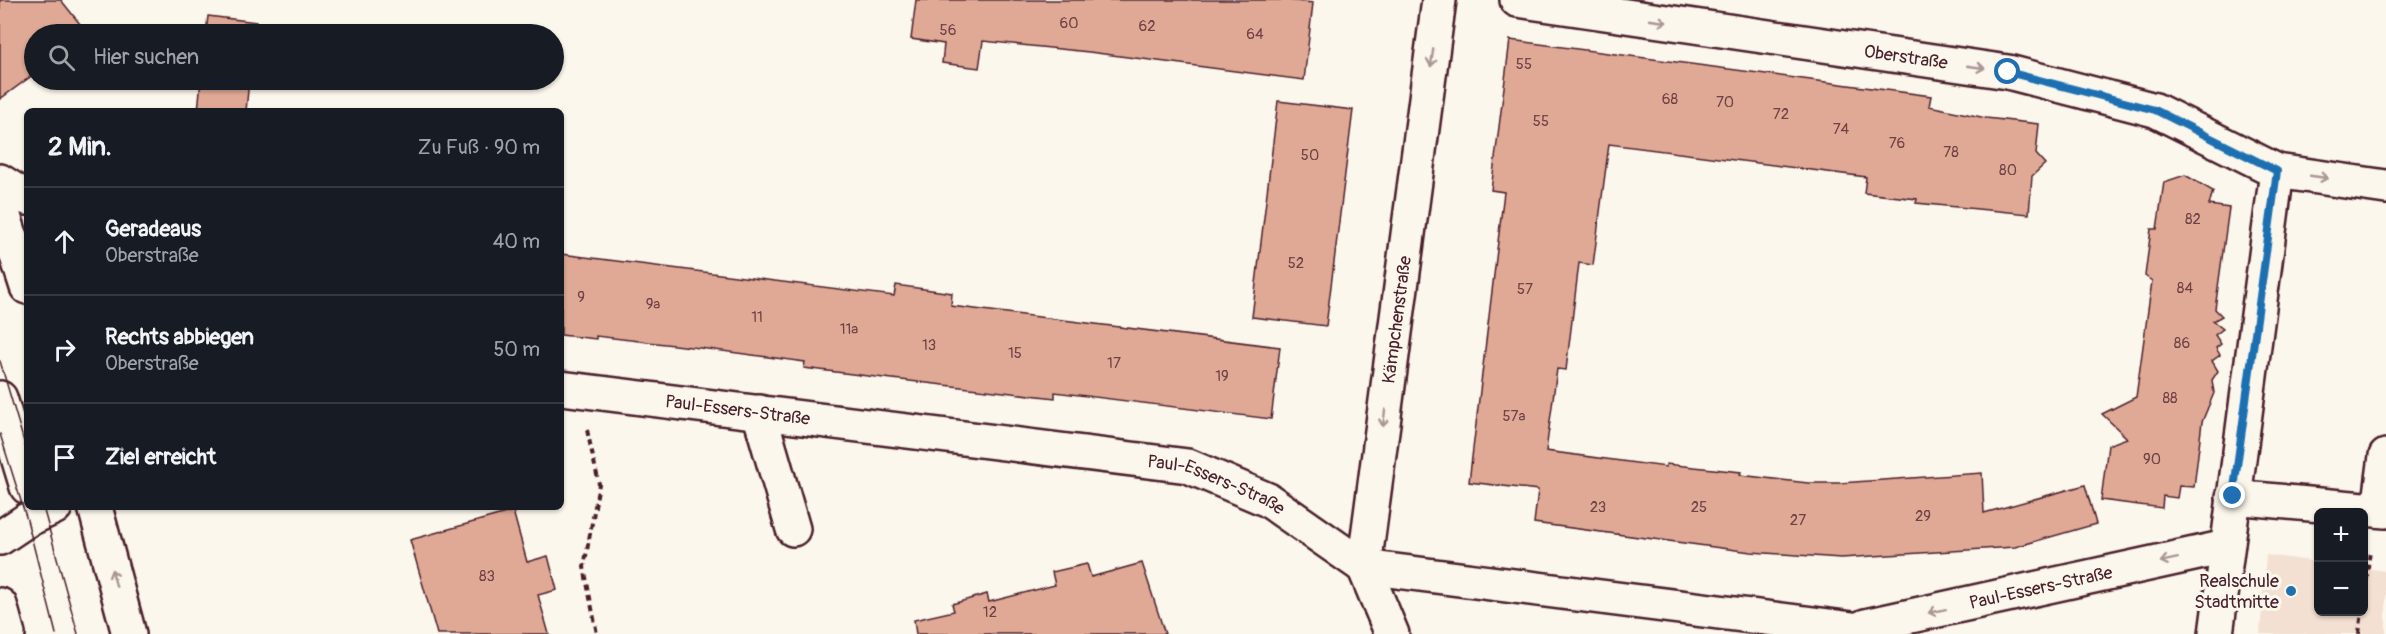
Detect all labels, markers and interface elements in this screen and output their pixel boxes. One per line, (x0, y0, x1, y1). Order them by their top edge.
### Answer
house number: 60 (1060, 14, 1078, 33)
one-way arrow (1648, 15, 1668, 26)
house number: 62 (1138, 17, 1156, 36)
house number: 56 (940, 21, 956, 40)
search box (24, 24, 564, 90)
house number: 64 (1246, 25, 1264, 44)
street label: Oberstraße (1862, 40, 1949, 75)
icon: search (45, 41, 78, 74)
text: Hier suchen (93, 43, 199, 71)
one-way arrow (1426, 48, 1437, 67)
house number: 55 (1516, 55, 1532, 74)
route start (1994, 58, 2020, 84)
one-way arrow (1965, 61, 1985, 72)
house number: 68 (1662, 90, 1679, 109)
house number: 70 (1716, 93, 1734, 112)
house number: 72 (1773, 105, 1789, 124)
house number: 55 (1533, 112, 1549, 131)
house number: 74 (1833, 120, 1850, 139)
text: 2 Min. (48, 131, 112, 163)
house number: 76 (1889, 134, 1905, 153)
text: Zu Fuß · 90 m (418, 135, 540, 160)
house number: 78 (1943, 143, 1959, 162)
house number: 50 (1301, 146, 1319, 165)
house number: 80 (1999, 161, 2017, 180)
one-way arrow (2308, 172, 2328, 183)
house number: 82 (2185, 210, 2201, 229)
text: Geradeaus (105, 215, 201, 243)
icon: ahead (48, 225, 81, 258)
text: 40 m (493, 229, 540, 254)
text: Oberstraße (105, 243, 199, 268)
house number: 52 (1288, 254, 1304, 273)
street label: Kämpchenstraße (1377, 254, 1417, 385)
house number: 84 (2177, 279, 2193, 298)
house number: 57 (1517, 280, 1533, 299)
house number: 9 (577, 288, 585, 307)
house number: 9a (646, 295, 660, 314)
house number: 11 (751, 308, 763, 327)
house number: 11a (840, 320, 858, 339)
text: Rechts abbiegen (105, 323, 254, 351)
icon: right (48, 333, 81, 366)
house number: 86 (2174, 334, 2190, 353)
house number: 13 (922, 336, 936, 355)
text: 50 m (493, 337, 540, 362)
house number: 15 (1008, 344, 1022, 363)
text: Oberstraße (105, 351, 199, 376)
house number: 17 (1107, 354, 1121, 373)
house number: 19 (1215, 367, 1229, 386)
house number: 88 (2162, 389, 2178, 408)
street label: Paul-Essers-Straße (664, 390, 812, 430)
one-way arrow (1378, 407, 1389, 427)
house number: 57a (1502, 407, 1526, 426)
icon: arrive (48, 441, 81, 474)
text: Ziel erreicht (105, 443, 216, 471)
street label: Paul-Essers-Straße (1146, 450, 1290, 520)
house number: 90 (2143, 450, 2161, 469)
route end (2219, 482, 2245, 508)
house number: 23 (1590, 498, 1606, 517)
house number: 25 (1691, 498, 1707, 517)
house number: 29 (1915, 507, 1931, 526)
map controls (2314, 508, 2368, 616)
button: + (2314, 508, 2368, 562)
house number: 27 (1790, 511, 1806, 530)
one-way arrow (2159, 555, 2179, 566)
street label: Paul-Essers-Straße (1967, 561, 2115, 614)
button: − (2314, 562, 2368, 616)
house number: 83 (479, 567, 495, 586)
one-way arrow (107, 568, 119, 587)
place label: Realschule Stadtmitte (2194, 570, 2279, 614)
marker: Realschule Stadtmitte (2284, 584, 2298, 598)
house number: 12 (983, 603, 997, 622)
one-way arrow (1928, 605, 1947, 617)

